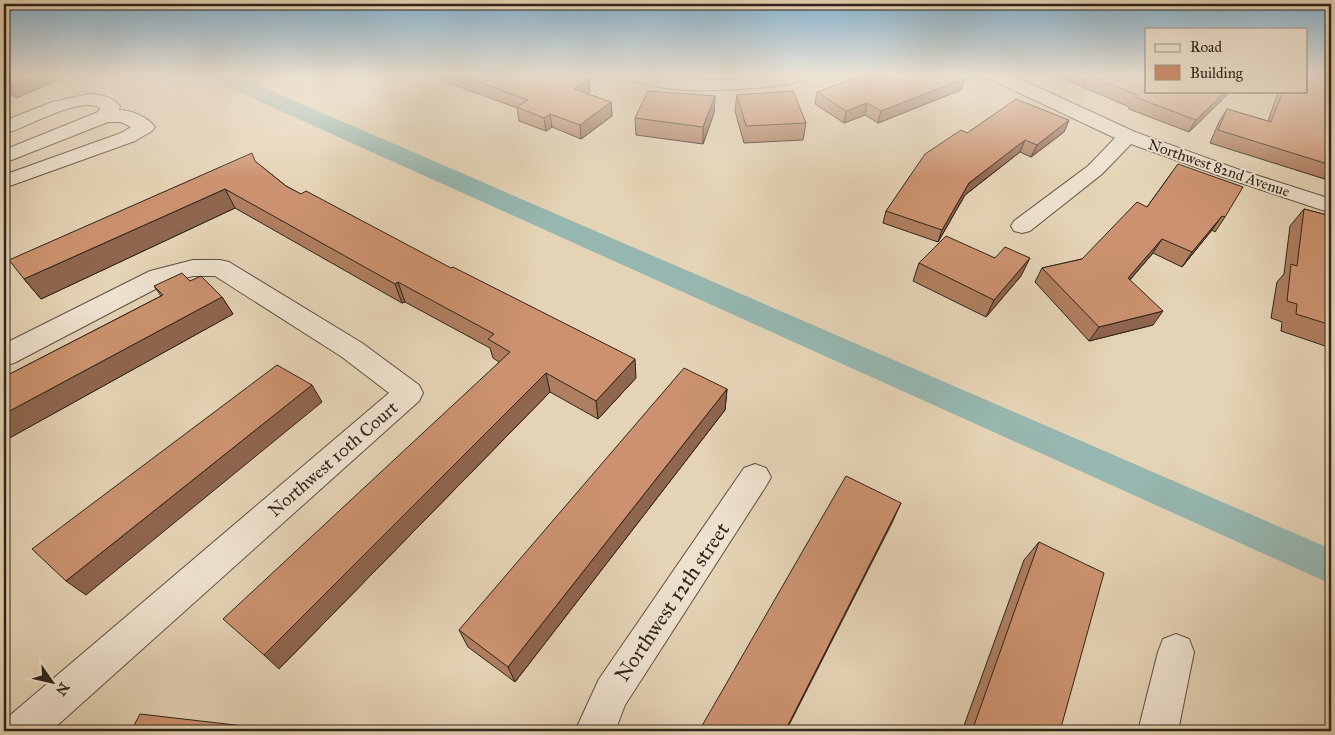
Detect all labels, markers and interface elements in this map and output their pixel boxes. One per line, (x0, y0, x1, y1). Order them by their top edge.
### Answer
legend (1145, 28, 1308, 92)
text: Road (1190, 38, 1222, 56)
text: Building (1190, 64, 1244, 82)
street label: Northwest 82nd Avenue (1146, 135, 1292, 201)
street label: Northwest 10th Court (264, 396, 403, 521)
street label: Northwest 12th street (609, 517, 735, 687)
north arrow (28, 658, 78, 708)
text: N (52, 679, 73, 699)

